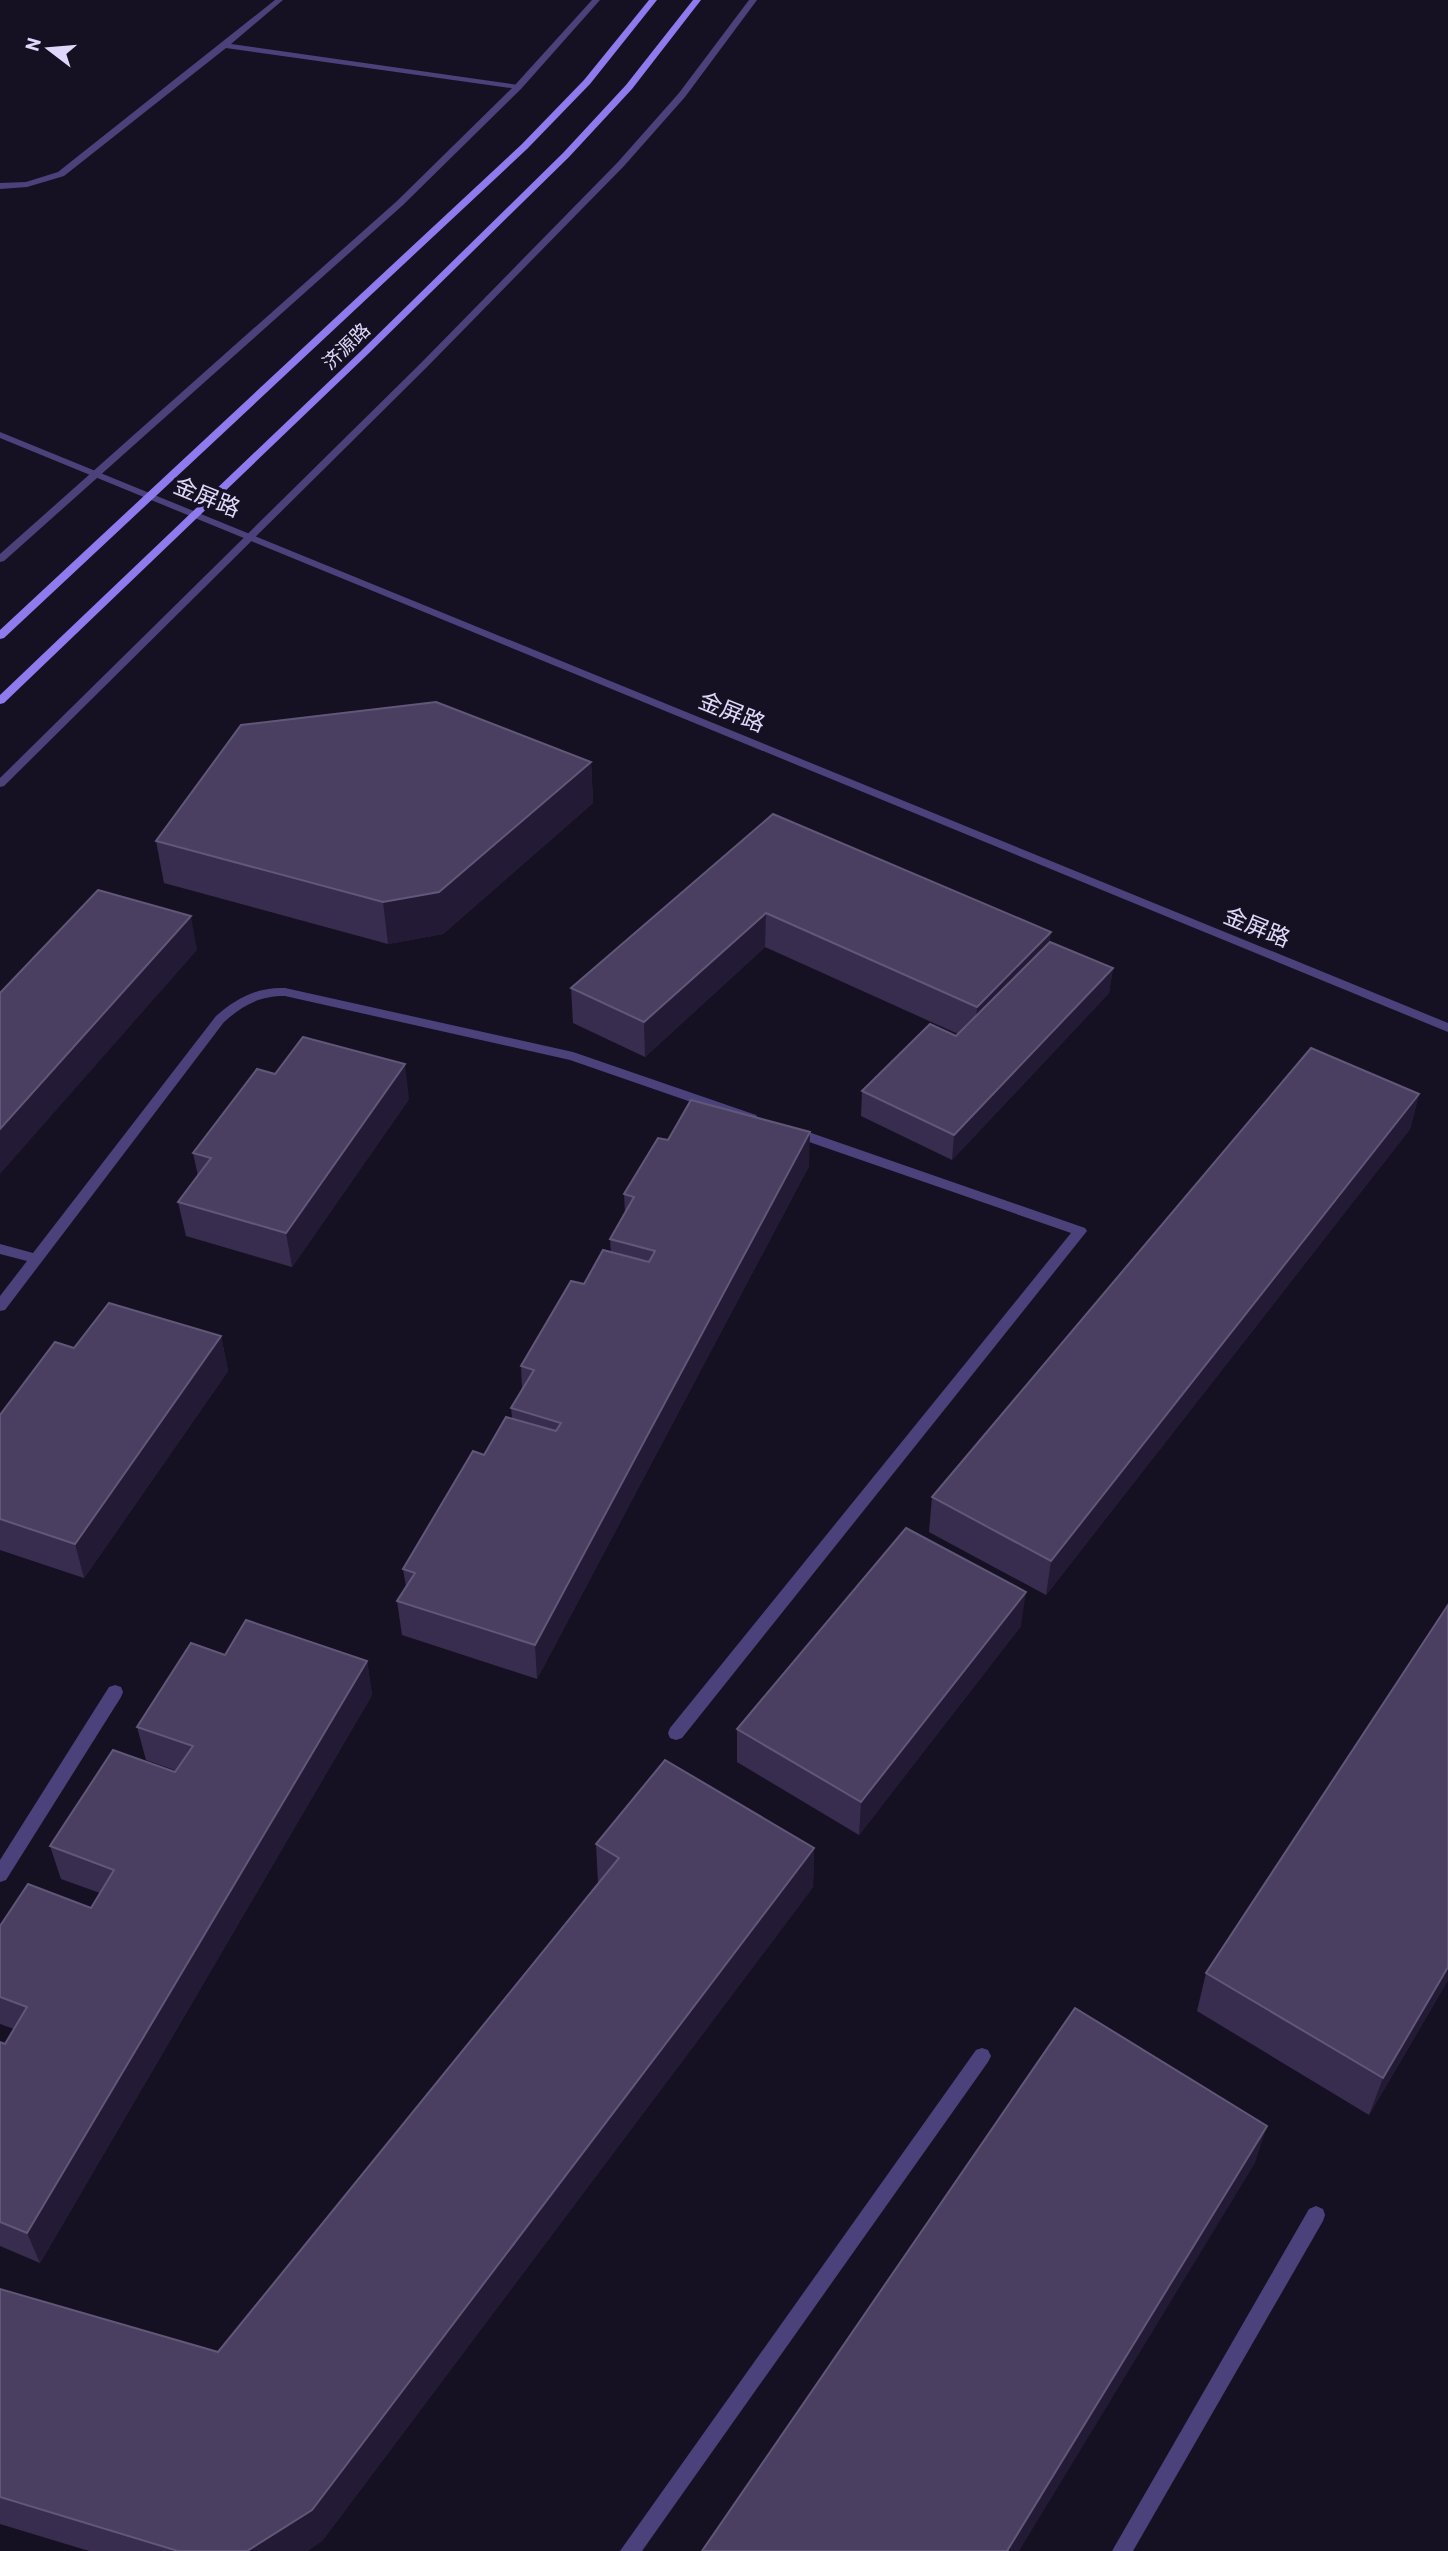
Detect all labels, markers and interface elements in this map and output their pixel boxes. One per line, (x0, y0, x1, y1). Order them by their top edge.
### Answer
north arrow (14, 14, 84, 84)
text: N (19, 35, 45, 53)
street label: 济源路 (317, 318, 374, 374)
street label: 金屏路 (170, 470, 245, 522)
street label: 金屏路 (695, 685, 770, 737)
street label: 金屏路 (1220, 900, 1295, 952)

